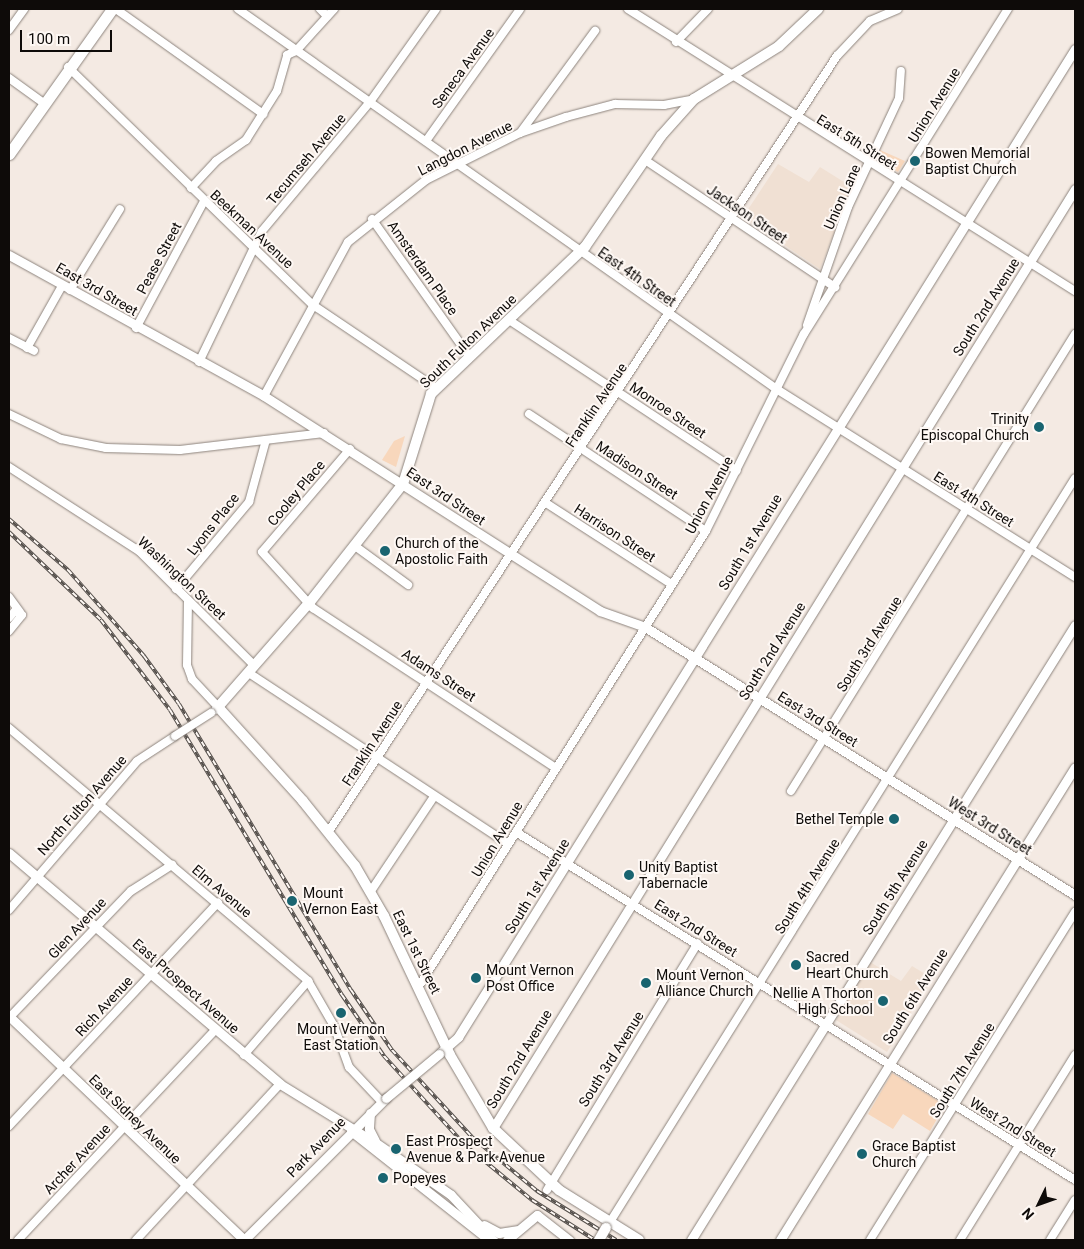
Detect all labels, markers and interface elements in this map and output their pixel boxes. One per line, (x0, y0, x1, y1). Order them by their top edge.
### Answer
scale bar (22, 20, 115, 52)
street label: Seneca Avenue (428, 25, 498, 111)
text: 100 m (28, 30, 70, 48)
street label: Union Avenue (904, 64, 964, 146)
street label: Tecumseh Avenue (263, 110, 349, 208)
street label: East 5th Street (814, 111, 900, 173)
street label: Langdon Avenue (415, 117, 515, 179)
place label: Bowen Memorial Baptist Church (925, 145, 1030, 178)
marker: Bowen Memorial Baptist Church (909, 155, 921, 167)
street label: Union Lane (820, 162, 864, 232)
street label: Jackson Street (704, 181, 790, 247)
street label: Beekman Avenue (207, 186, 297, 272)
street label: Amsterdam Place (384, 218, 462, 318)
street label: Pease Street (133, 219, 185, 297)
street label: East 4th Street (595, 244, 679, 310)
street label: South 2nd Avenue (949, 255, 1023, 359)
street label: East 3rd Street (53, 259, 141, 319)
street label: South Fulton Avenue (416, 291, 520, 391)
street label: Franklin Avenue (562, 360, 630, 450)
street label: Monroe Street (627, 378, 709, 442)
place label: Trinity Episcopal Church (921, 411, 1029, 444)
marker: Trinity Episcopal Church (1033, 421, 1045, 433)
street label: Madison Street (593, 437, 681, 503)
street label: Union Avenue (682, 453, 736, 537)
street label: Cooley Place (264, 457, 328, 529)
street label: East 3rd Street (403, 463, 489, 529)
street label: East 4th Street (931, 468, 1017, 530)
street label: Lyons Place (184, 490, 242, 558)
street label: South 1st Avenue (715, 491, 785, 593)
street label: Harrison Street (571, 500, 659, 566)
street label: Washington Street (134, 533, 230, 623)
place label: Church of the Apostolic Faith (395, 535, 488, 568)
marker: Church of the Apostolic Faith (379, 545, 391, 557)
street label: South 3rd Avenue (833, 593, 905, 695)
street label: South 2nd Avenue (735, 599, 809, 703)
street label: Adams Street (399, 645, 479, 705)
street label: East 3rd Street (775, 688, 861, 750)
street label: Franklin Avenue (338, 697, 406, 789)
street label: North Fulton Avenue (34, 752, 130, 858)
street label: West 3rd Street (945, 794, 1035, 858)
street label: Union Avenue (468, 798, 526, 880)
place label: Bethel Temple (795, 811, 884, 827)
marker: Bethel Temple (888, 813, 900, 825)
street label: South 1st Avenue (501, 835, 573, 937)
street label: South 4th Avenue (771, 835, 843, 937)
street label: South 5th Avenue (859, 836, 931, 938)
place label: Unity Baptist Tabernacle (639, 859, 718, 892)
street label: Elm Avenue (189, 861, 255, 921)
marker: Unity Baptist Tabernacle (623, 869, 635, 881)
place label: Mount Vernon East (303, 885, 378, 918)
street label: Glen Avenue (44, 894, 110, 962)
marker: Mount Vernon East (285, 894, 299, 908)
street label: East 2nd Street (651, 896, 741, 960)
street label: East 1st Street (390, 907, 444, 997)
street label: East Prospect Avenue (129, 935, 243, 1037)
street label: South 6th Avenue (879, 945, 951, 1047)
place label: Sacred Heart Church (806, 949, 888, 982)
marker: Sacred Heart Church (790, 959, 802, 971)
place label: Mount Vernon Post Office (486, 962, 574, 994)
place label: Mount Vernon Alliance Church (656, 967, 753, 1000)
street label: Rich Avenue (72, 972, 136, 1040)
marker: Mount Vernon Post Office (470, 972, 482, 984)
marker: Mount Vernon Alliance Church (640, 977, 652, 989)
place label: Nellie A Thorton High School (773, 985, 873, 1018)
marker: Nellie A Thorton High School (877, 995, 889, 1007)
street label: South 2nd Avenue (483, 1006, 555, 1112)
marker: Mount Vernon East Station (335, 1007, 347, 1019)
street label: South 3rd Avenue (575, 1008, 647, 1110)
street label: South 7th Avenue (926, 1019, 998, 1121)
place label: Mount Vernon East Station (297, 1021, 385, 1054)
street label: East Sidney Avenue (85, 1071, 185, 1167)
street label: West 2nd Street (967, 1094, 1059, 1160)
street label: Park Avenue (283, 1113, 349, 1181)
street label: Archer Avenue (40, 1120, 114, 1198)
place label: East Prospect Avenue & Park Avenue (406, 1133, 545, 1166)
place label: Grace Baptist Church (872, 1138, 956, 1170)
marker: East Prospect Avenue & Park Avenue (390, 1143, 402, 1155)
marker: Grace Baptist Church (856, 1148, 868, 1160)
place label: Popeyes (393, 1170, 446, 1186)
marker: Popeyes (377, 1172, 389, 1184)
north arrow (1014, 1179, 1064, 1229)
text: N (1019, 1205, 1037, 1223)

